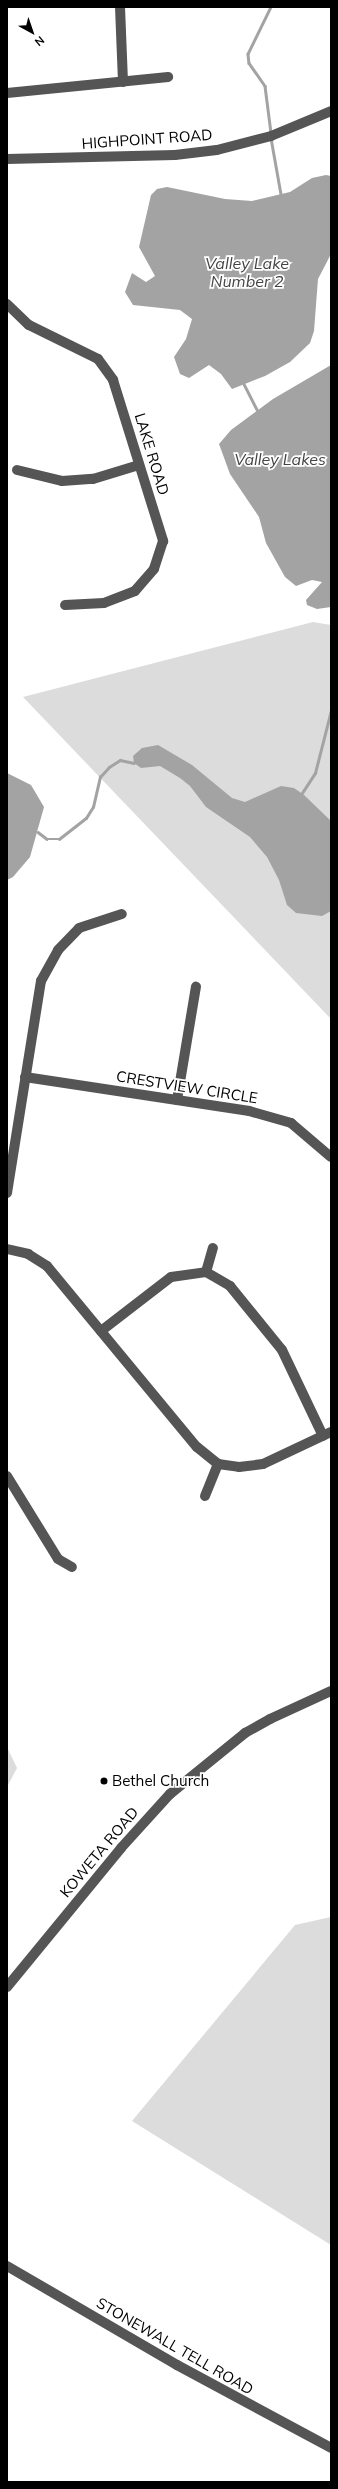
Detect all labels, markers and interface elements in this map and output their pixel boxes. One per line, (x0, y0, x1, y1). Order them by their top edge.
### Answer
north arrow (12, 12, 52, 52)
text: N (32, 33, 47, 49)
street label: HIGHPOINT ROAD (81, 125, 213, 153)
water label: Valley Lake Number 2 (205, 253, 289, 291)
street label: LAKE ROAD (131, 411, 173, 497)
water label: Valley Lakes (234, 449, 326, 469)
street label: CRESTVIEW CIRCLE (115, 1067, 259, 1107)
place label: Bethel Church (112, 1772, 209, 1790)
marker: Bethel Church (99, 1776, 109, 1786)
street label: KOWETA ROAD (56, 1803, 142, 1901)
street label: STONEWALL TELL ROAD (93, 2294, 257, 2398)

